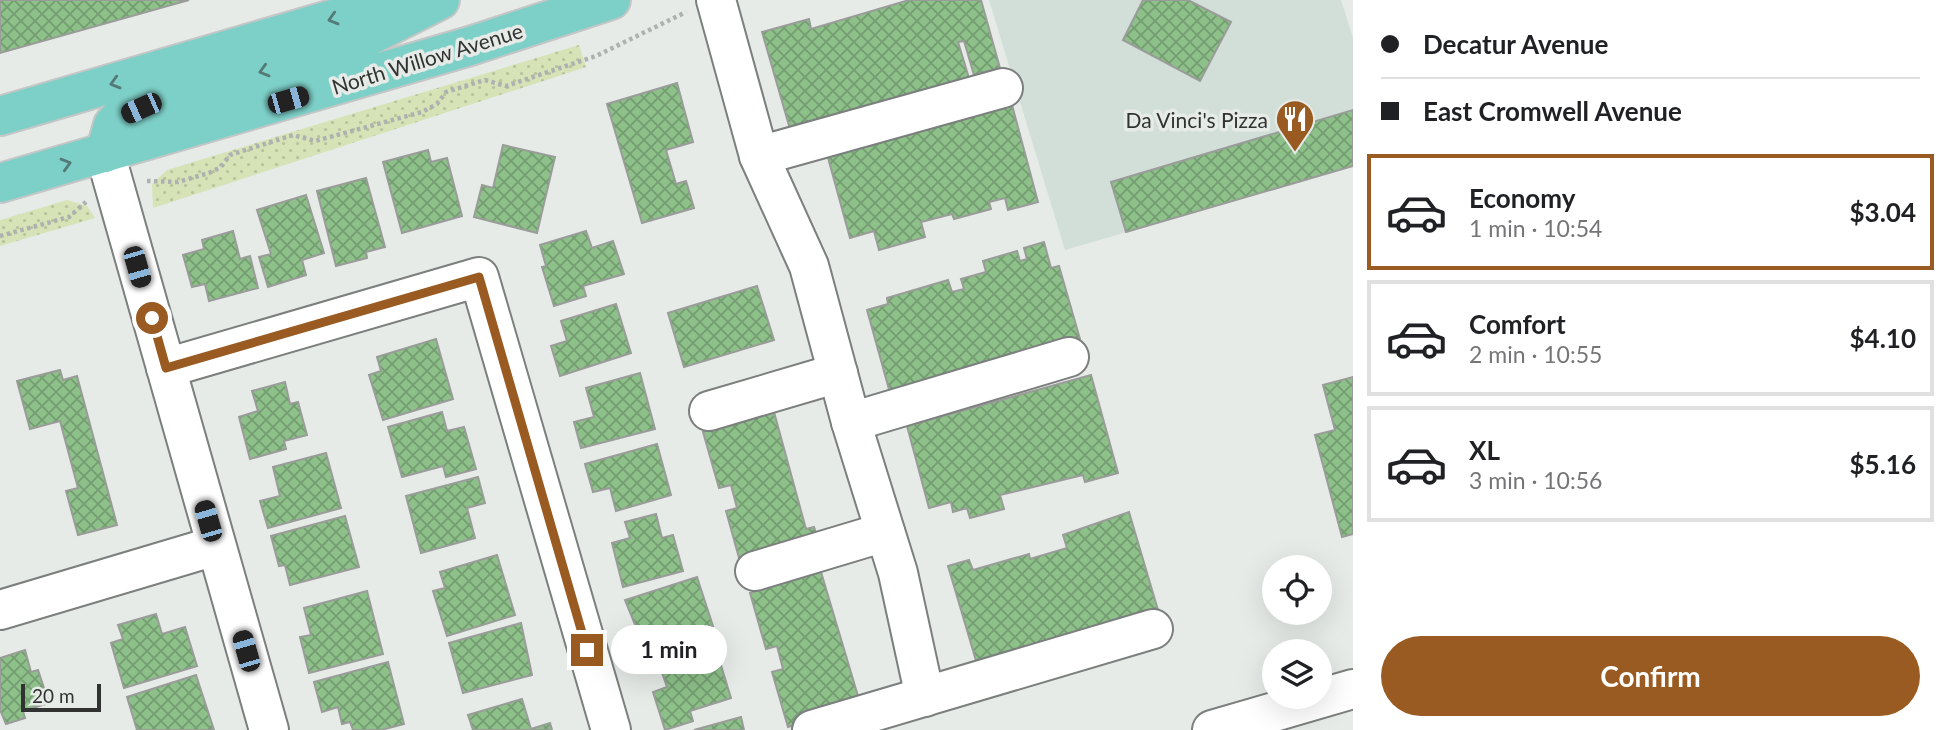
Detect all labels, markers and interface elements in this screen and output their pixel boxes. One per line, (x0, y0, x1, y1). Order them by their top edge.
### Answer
one-way arrow (327, 11, 339, 26)
street label: North Willow Avenue (329, 17, 525, 99)
text: Decatur Avenue (1423, 28, 1608, 60)
one-way arrow (258, 63, 270, 78)
one-way arrow (109, 75, 121, 89)
car (265, 84, 312, 116)
car (118, 90, 165, 126)
text: East Cromwell Avenue (1423, 95, 1682, 127)
restaurant icon: Da Vinci's Pizza (1274, 98, 1316, 153)
place label: Da Vinci's Pizza (1126, 107, 1268, 132)
one-way arrow (59, 158, 71, 173)
icon: car (1385, 181, 1448, 244)
text: Economy (1469, 182, 1575, 214)
text: $3.04 (1850, 196, 1916, 228)
text: 1 min · 10:54 (1469, 214, 1602, 242)
car (122, 244, 153, 290)
route start (136, 302, 168, 334)
icon: car (1385, 307, 1448, 370)
text: Comfort (1469, 308, 1566, 340)
text: $4.10 (1850, 322, 1916, 354)
text: 2 min · 10:55 (1469, 340, 1602, 368)
icon: car (1385, 433, 1448, 496)
text: XL (1469, 434, 1500, 466)
text: $5.16 (1850, 448, 1916, 480)
text: 3 min · 10:56 (1469, 466, 1602, 494)
car (193, 498, 224, 544)
map controls (1262, 555, 1332, 709)
button: locate (1262, 555, 1332, 625)
callout: 1 min (612, 626, 727, 674)
car (231, 628, 262, 674)
route end (571, 634, 603, 666)
text: 1 min (640, 635, 698, 663)
button: Confirm (1381, 636, 1920, 716)
button: layers (1262, 639, 1332, 709)
scale bar (21, 681, 102, 713)
text: 20 m (32, 684, 75, 707)

